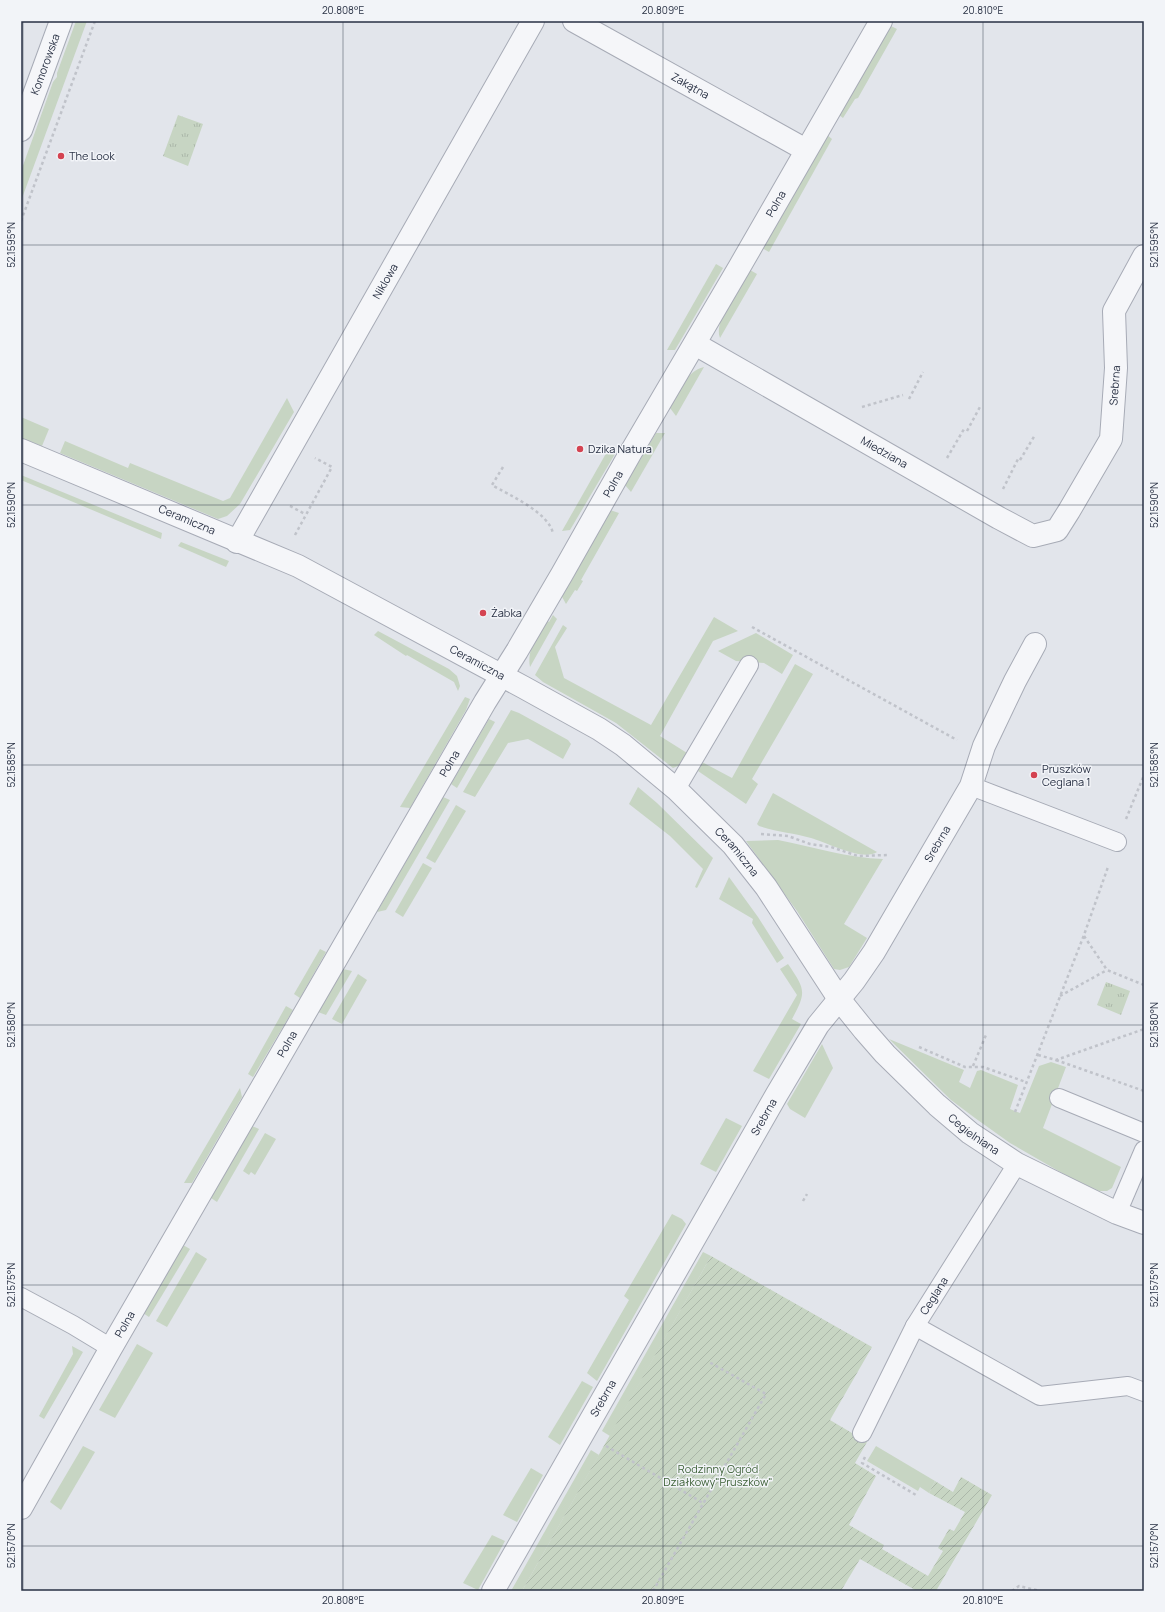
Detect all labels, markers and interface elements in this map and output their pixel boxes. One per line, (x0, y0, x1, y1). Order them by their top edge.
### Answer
text: 20.808°E (322, 3, 364, 17)
text: 20.809°E (642, 3, 685, 17)
text: 20.810°E (963, 3, 1003, 17)
street label: Komorowska (27, 31, 63, 97)
street label: Zakątna (669, 69, 712, 102)
place label: The Look (69, 148, 115, 163)
marker: The Look (56, 151, 66, 161)
street label: Polna (762, 187, 789, 220)
text: 52.1595°N (4, 222, 18, 268)
text: 52.1595°N (1147, 222, 1161, 268)
street label: Niklowa (369, 260, 401, 301)
street label: Srebrna (1105, 365, 1123, 406)
street label: Miedziana (858, 432, 911, 471)
place label: Dzika Natura (588, 441, 652, 456)
marker: Dzika Natura (575, 444, 585, 454)
street label: Polna (599, 468, 626, 500)
text: 52.1590°N (4, 482, 18, 528)
text: 52.1590°N (1147, 482, 1161, 528)
street label: Ceramiczna (156, 500, 218, 538)
place label: Żabka (491, 605, 522, 620)
marker: Żabka (478, 608, 488, 618)
street label: Ceramiczna (447, 641, 508, 683)
text: 52.1585°N (4, 742, 18, 788)
text: 52.1585°N (1147, 742, 1161, 788)
street label: Polna (435, 747, 463, 779)
place label: Pruszków Ceglana 1 (1042, 761, 1091, 789)
marker: Pruszków Ceglana 1 (1029, 770, 1039, 780)
street label: Srebrna (920, 822, 953, 865)
street label: Ceramiczna (712, 823, 763, 879)
text: 52.1580°N (4, 1002, 18, 1048)
text: 52.1580°N (1147, 1002, 1161, 1048)
street label: Polna (273, 1028, 300, 1060)
street label: Srebrna (747, 1095, 780, 1138)
street label: Cegielniana (945, 1110, 1003, 1158)
text: 52.1575°N (4, 1263, 18, 1307)
text: 52.1575°N (1147, 1263, 1161, 1307)
street label: Ceglana (916, 1274, 951, 1317)
street label: Polna (111, 1308, 138, 1340)
street label: Srebrna (586, 1377, 619, 1419)
park label: Rodzinny Ogród Działkowy"Pruszków" (663, 1461, 773, 1489)
text: 52.1570°N (4, 1524, 18, 1568)
text: 52.1570°N (1147, 1524, 1161, 1568)
text: 20.808°E (322, 1593, 364, 1607)
text: 20.809°E (642, 1593, 685, 1607)
text: 20.810°E (963, 1593, 1003, 1607)

